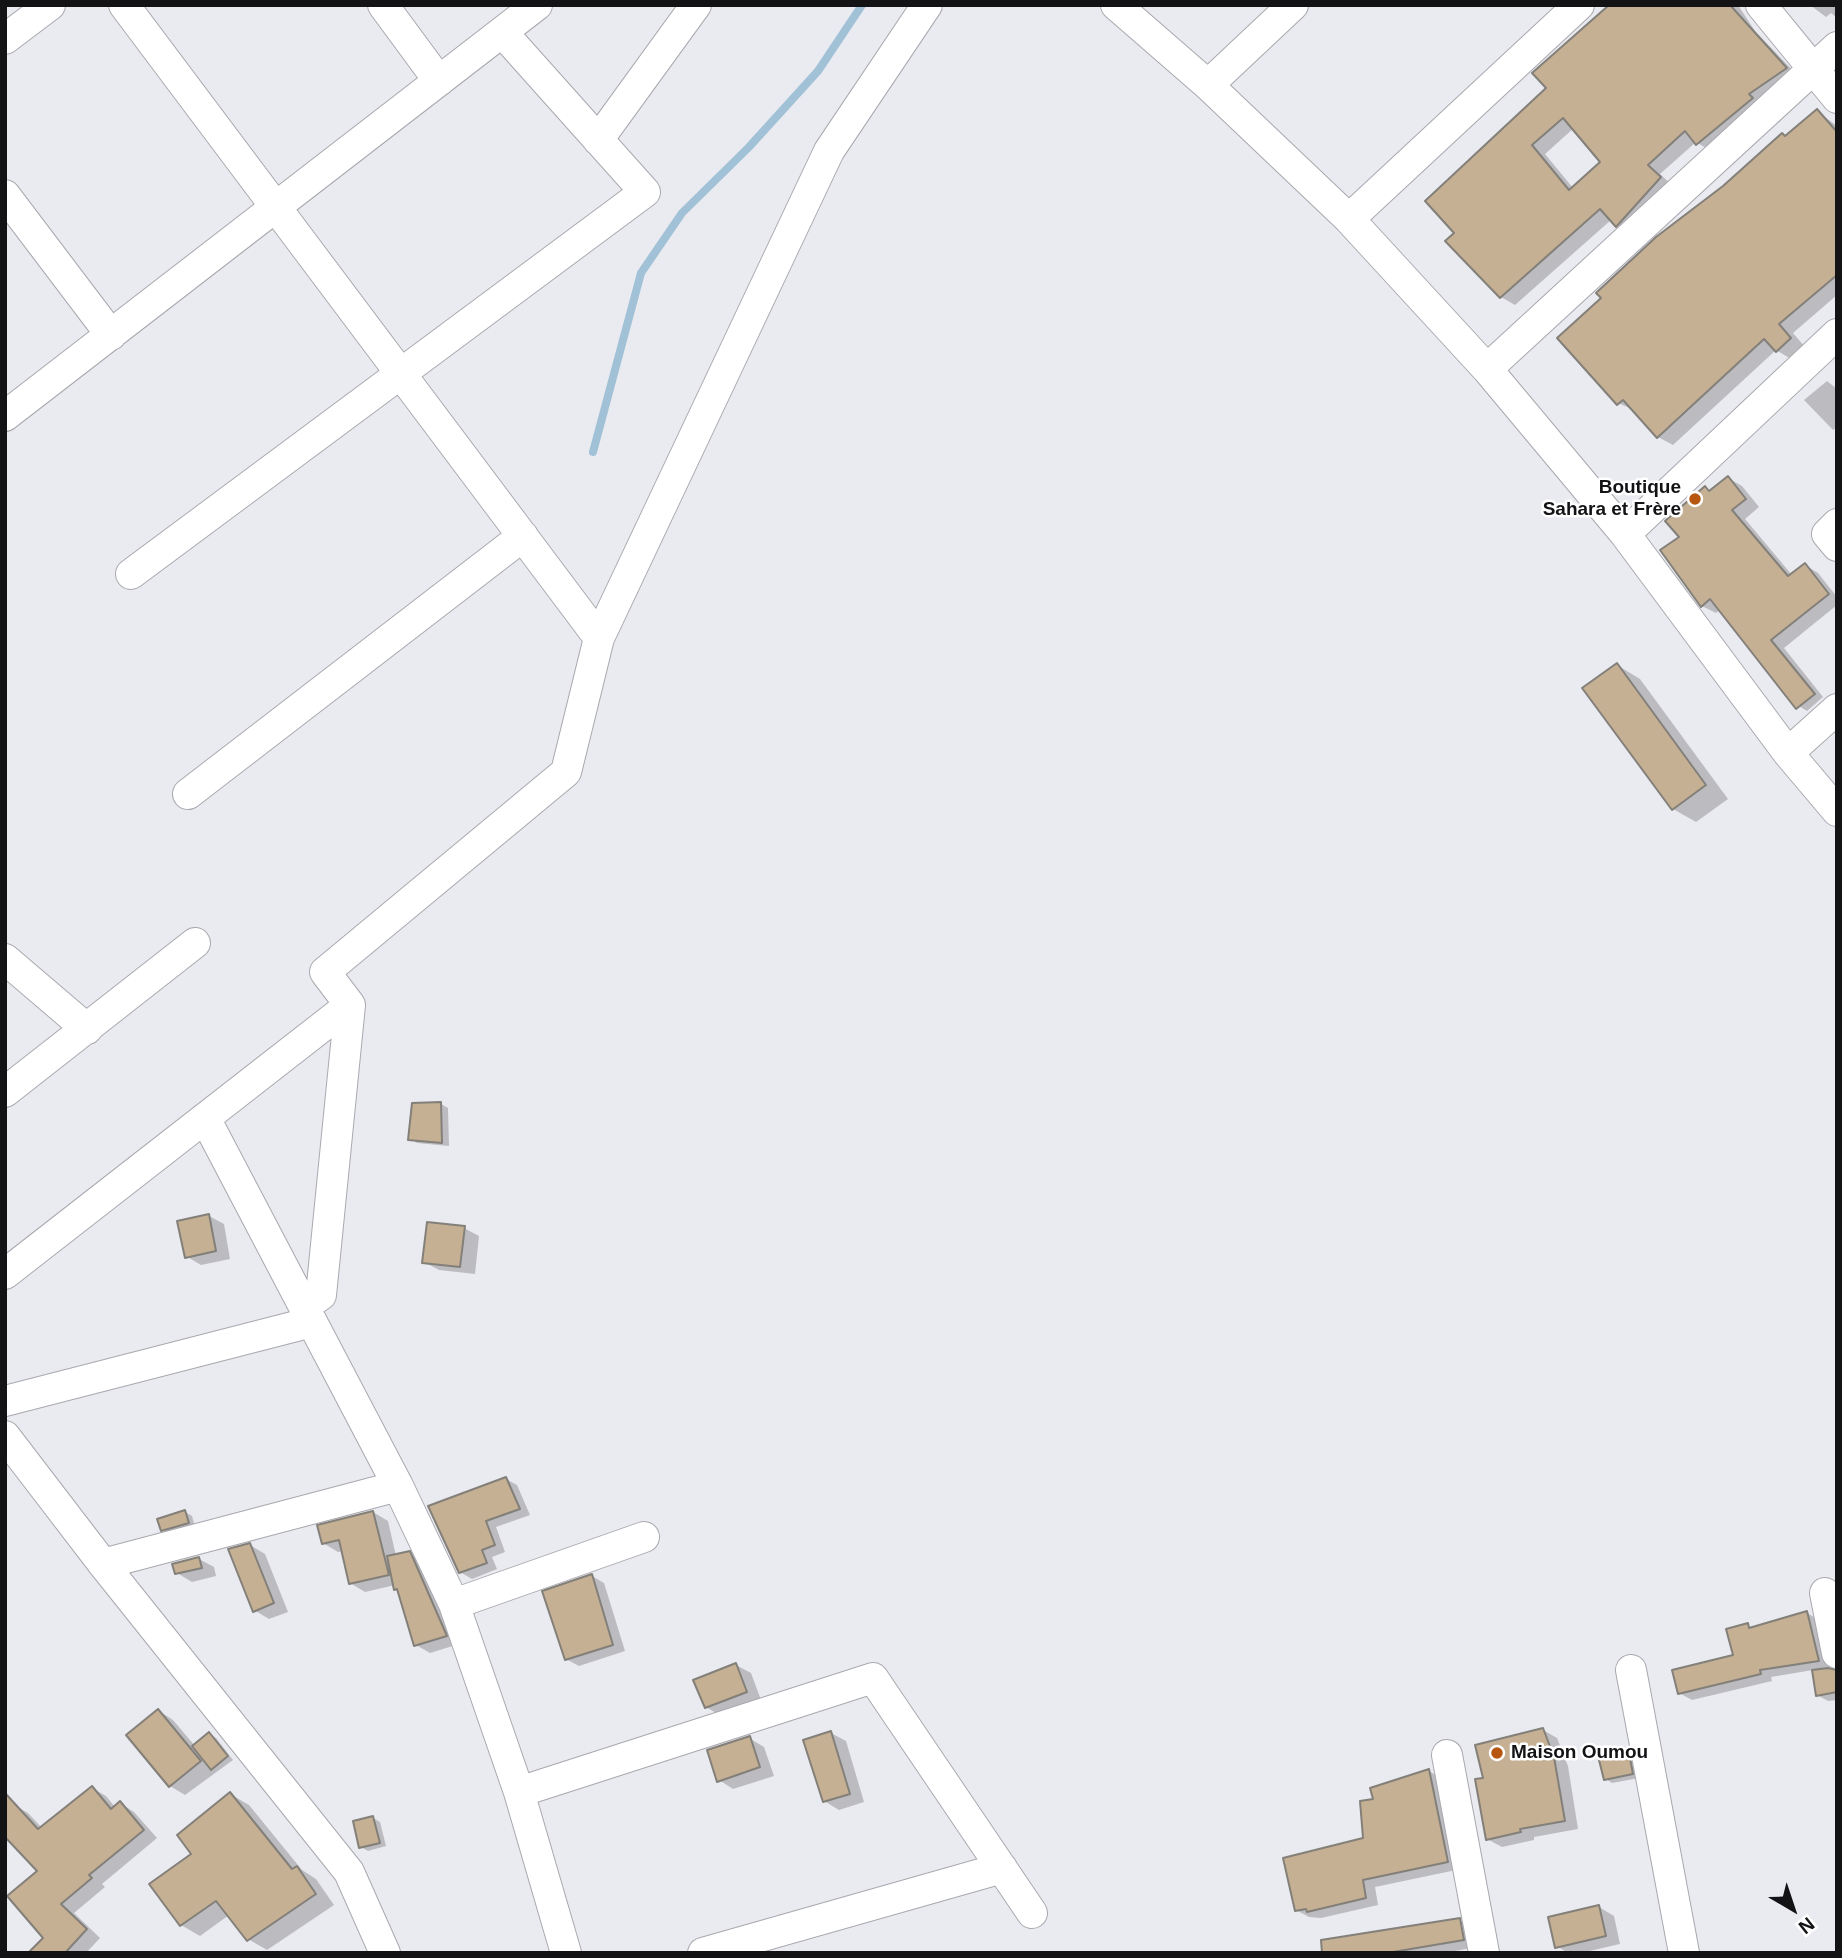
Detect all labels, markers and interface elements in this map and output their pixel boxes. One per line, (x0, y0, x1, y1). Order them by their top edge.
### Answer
place label: Boutique Sahara et Frère (1543, 477, 1681, 521)
marker: Boutique Sahara et Frère (1687, 491, 1703, 507)
place label: Maison Oumou (1511, 1742, 1648, 1764)
marker: Maison Oumou (1489, 1745, 1505, 1761)
north arrow (1758, 1874, 1828, 1944)
text: N (1795, 1913, 1818, 1938)

